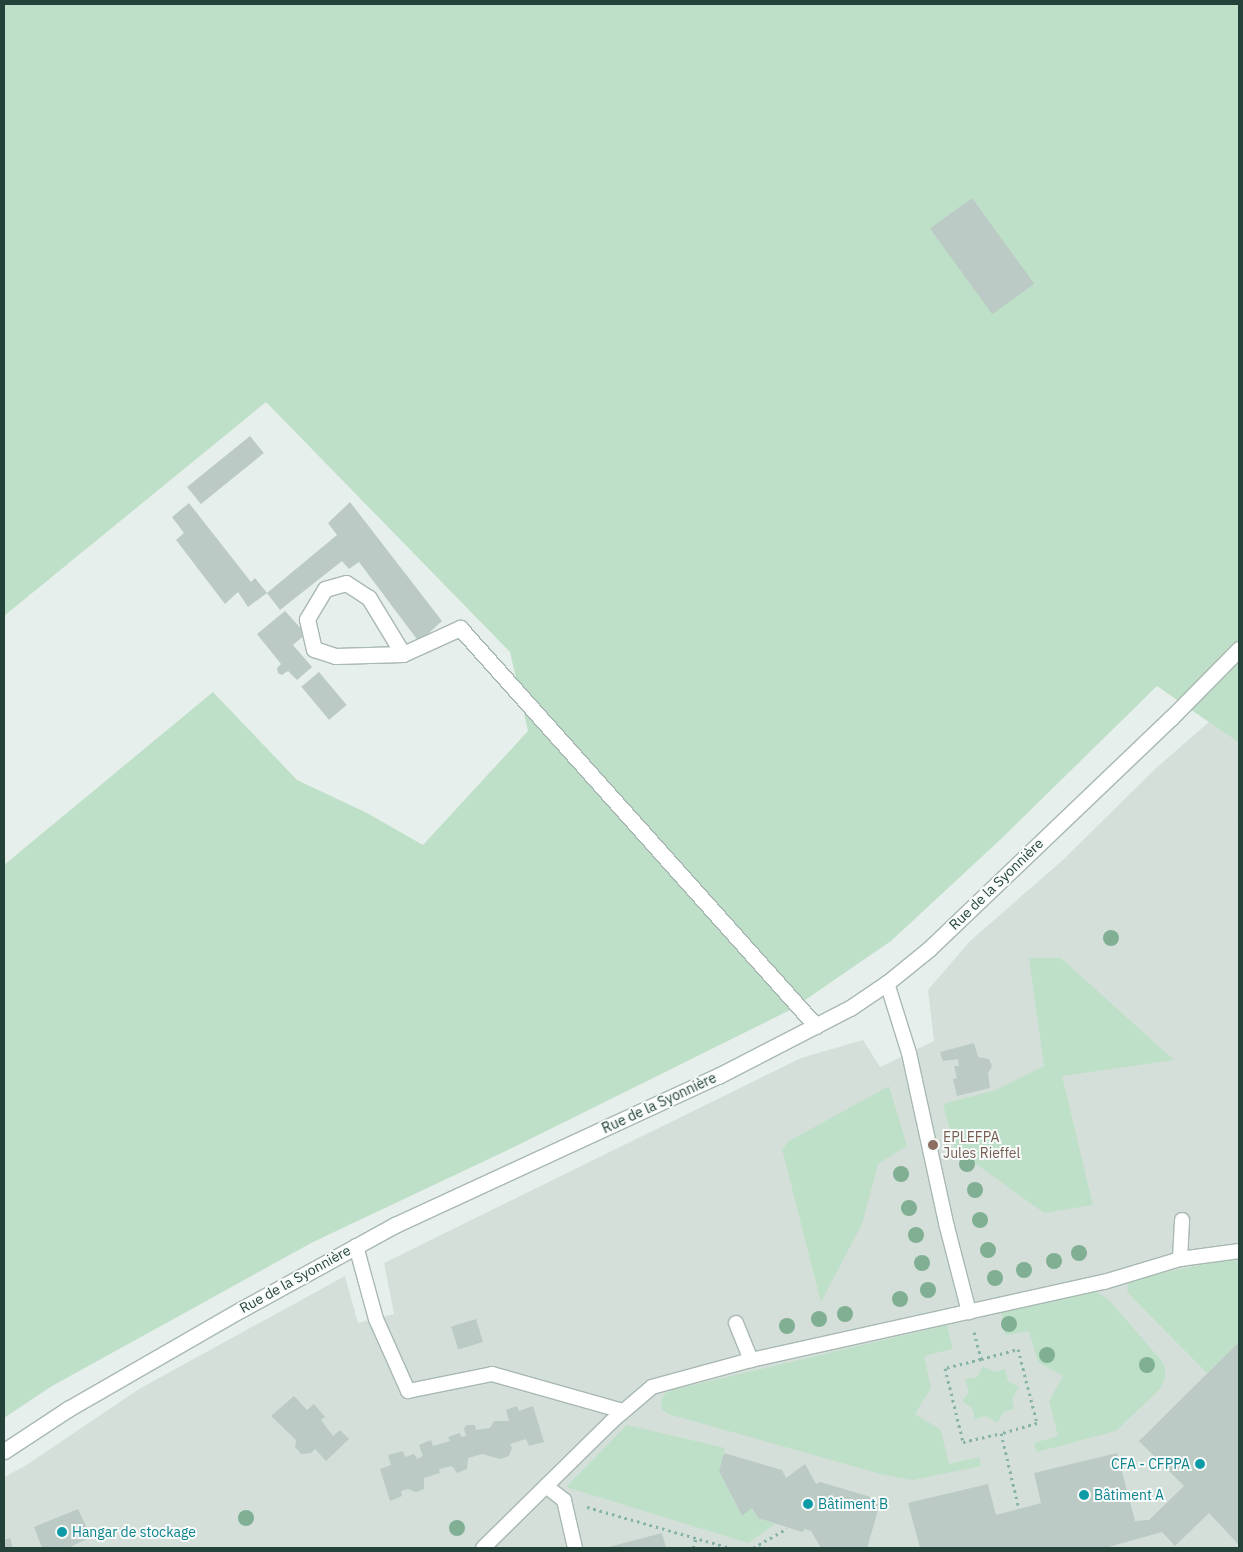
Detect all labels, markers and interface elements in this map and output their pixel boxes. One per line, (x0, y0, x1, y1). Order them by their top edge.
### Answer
street label: Rue de la Syonnière (945, 835, 1047, 933)
street label: Rue de la Syonnière (599, 1069, 719, 1137)
place label: EPLEFPA Jules Rieffel (943, 1129, 1020, 1162)
marker: EPLEFPA Jules Rieffel (927, 1139, 939, 1151)
street label: Rue de la Syonnière (237, 1242, 353, 1316)
place label: CFA - CFPPA (1111, 1456, 1190, 1472)
marker: CFA - CFPPA (1194, 1458, 1206, 1470)
place label: Bâtiment A (1094, 1487, 1164, 1503)
marker: Bâtiment A (1078, 1489, 1090, 1501)
place label: Bâtiment B (818, 1496, 888, 1512)
marker: Bâtiment B (802, 1498, 814, 1510)
place label: Hangar de stockage (72, 1524, 196, 1540)
marker: Hangar de stockage (56, 1526, 68, 1538)

